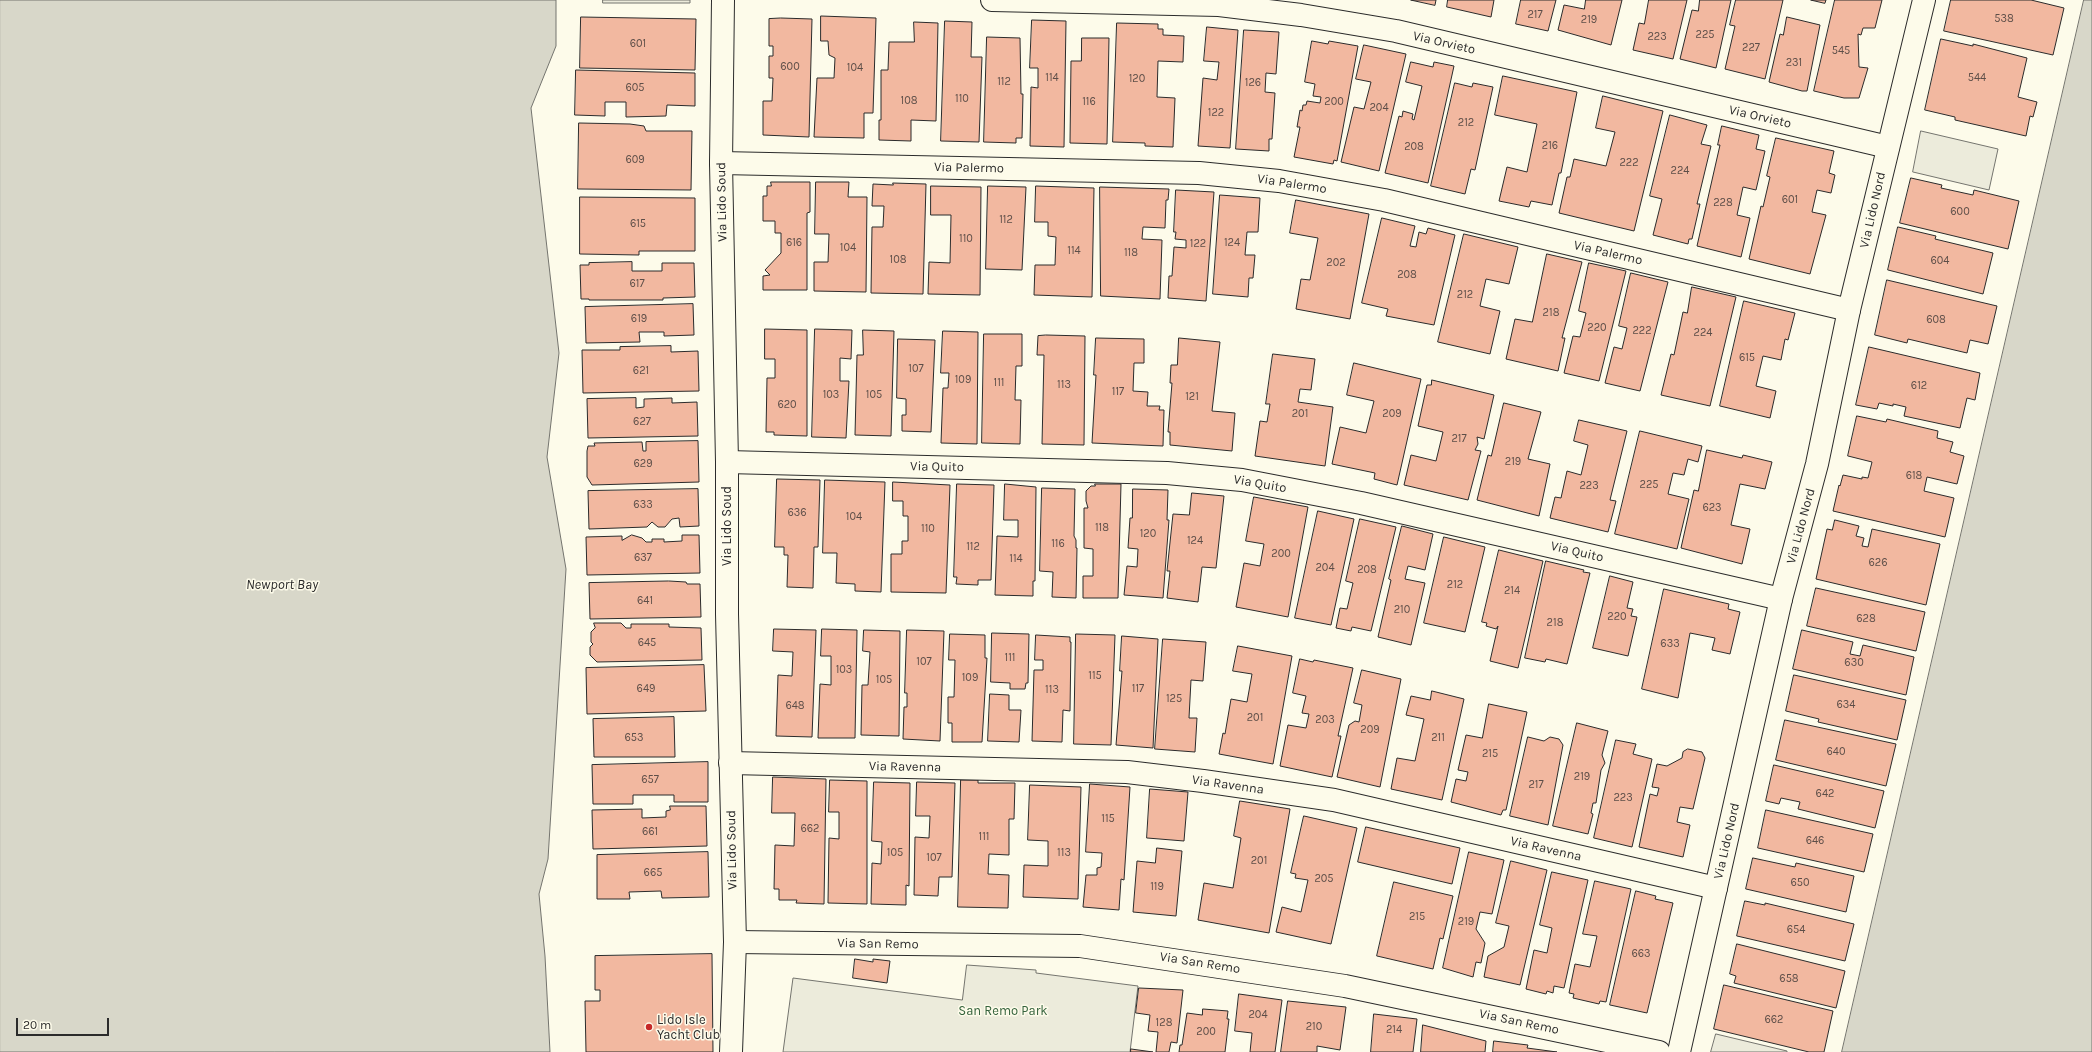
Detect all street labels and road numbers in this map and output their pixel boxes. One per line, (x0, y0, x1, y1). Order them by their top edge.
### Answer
street label: Via Orvieto (1411, 28, 1477, 58)
street label: Via Orvieto (1727, 102, 1793, 132)
street label: Via Palermo (934, 160, 1004, 176)
street label: Via Lido Soud (714, 162, 730, 242)
street label: Via Lido Nord (1857, 170, 1889, 250)
street label: Via Palermo (1256, 171, 1328, 197)
street label: Via Palermo (1572, 238, 1644, 268)
street label: Via Quito (910, 459, 964, 475)
street label: Via Quito (1232, 472, 1288, 496)
street label: Via Lido Soud (719, 486, 735, 566)
street label: Via Lido Nord (1783, 486, 1819, 566)
street label: Via Quito (1549, 538, 1605, 566)
street label: Via Ravenna (869, 759, 941, 775)
street label: Via Ravenna (1191, 772, 1265, 798)
street label: Via Lido Nord (1711, 801, 1743, 881)
street label: Via Lido Soud (724, 810, 740, 890)
street label: Via Ravenna (1509, 833, 1583, 865)
street label: Via San Remo (837, 935, 919, 953)
street label: Via San Remo (1159, 949, 1241, 977)
street label: Via San Remo (1478, 1006, 1560, 1038)

